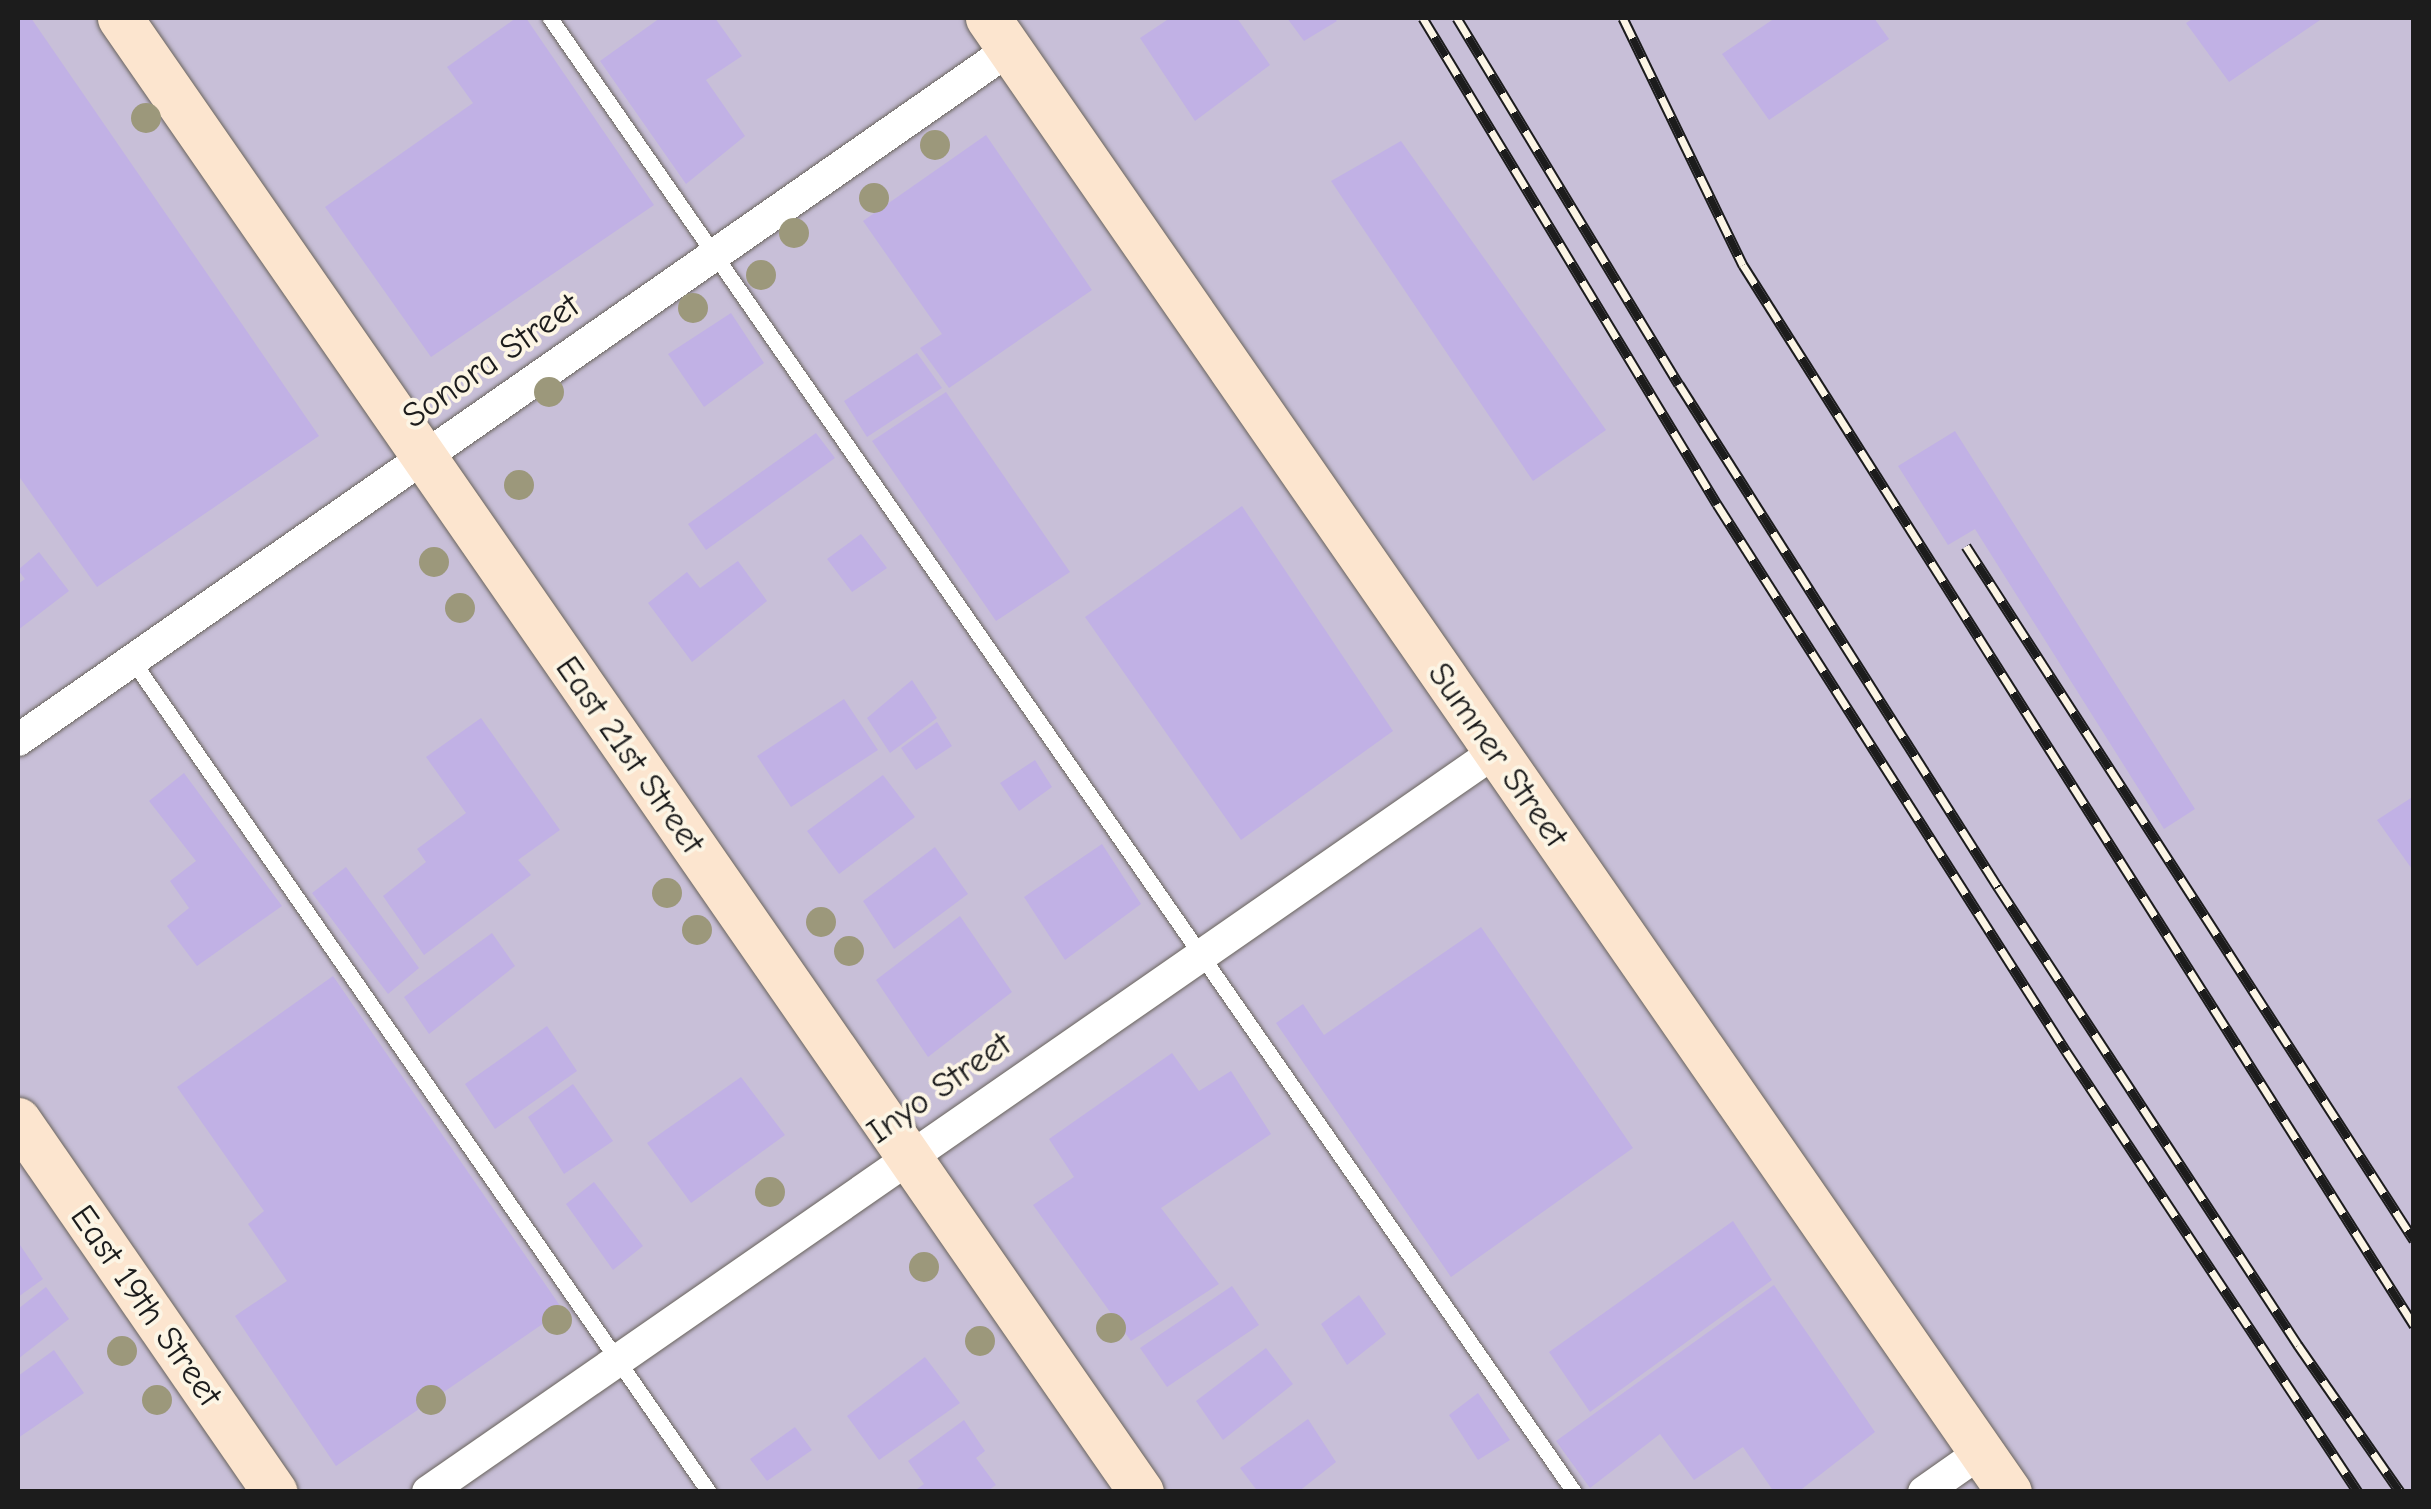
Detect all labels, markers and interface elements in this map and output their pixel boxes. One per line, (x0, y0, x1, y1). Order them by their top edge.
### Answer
street label: Sonora Street (394, 285, 588, 437)
street label: East 21st Street (546, 648, 714, 862)
street label: Sumner Street (1419, 654, 1577, 856)
street label: Inyo Street (859, 1023, 1019, 1153)
street label: East 19th Street (61, 1197, 231, 1415)

